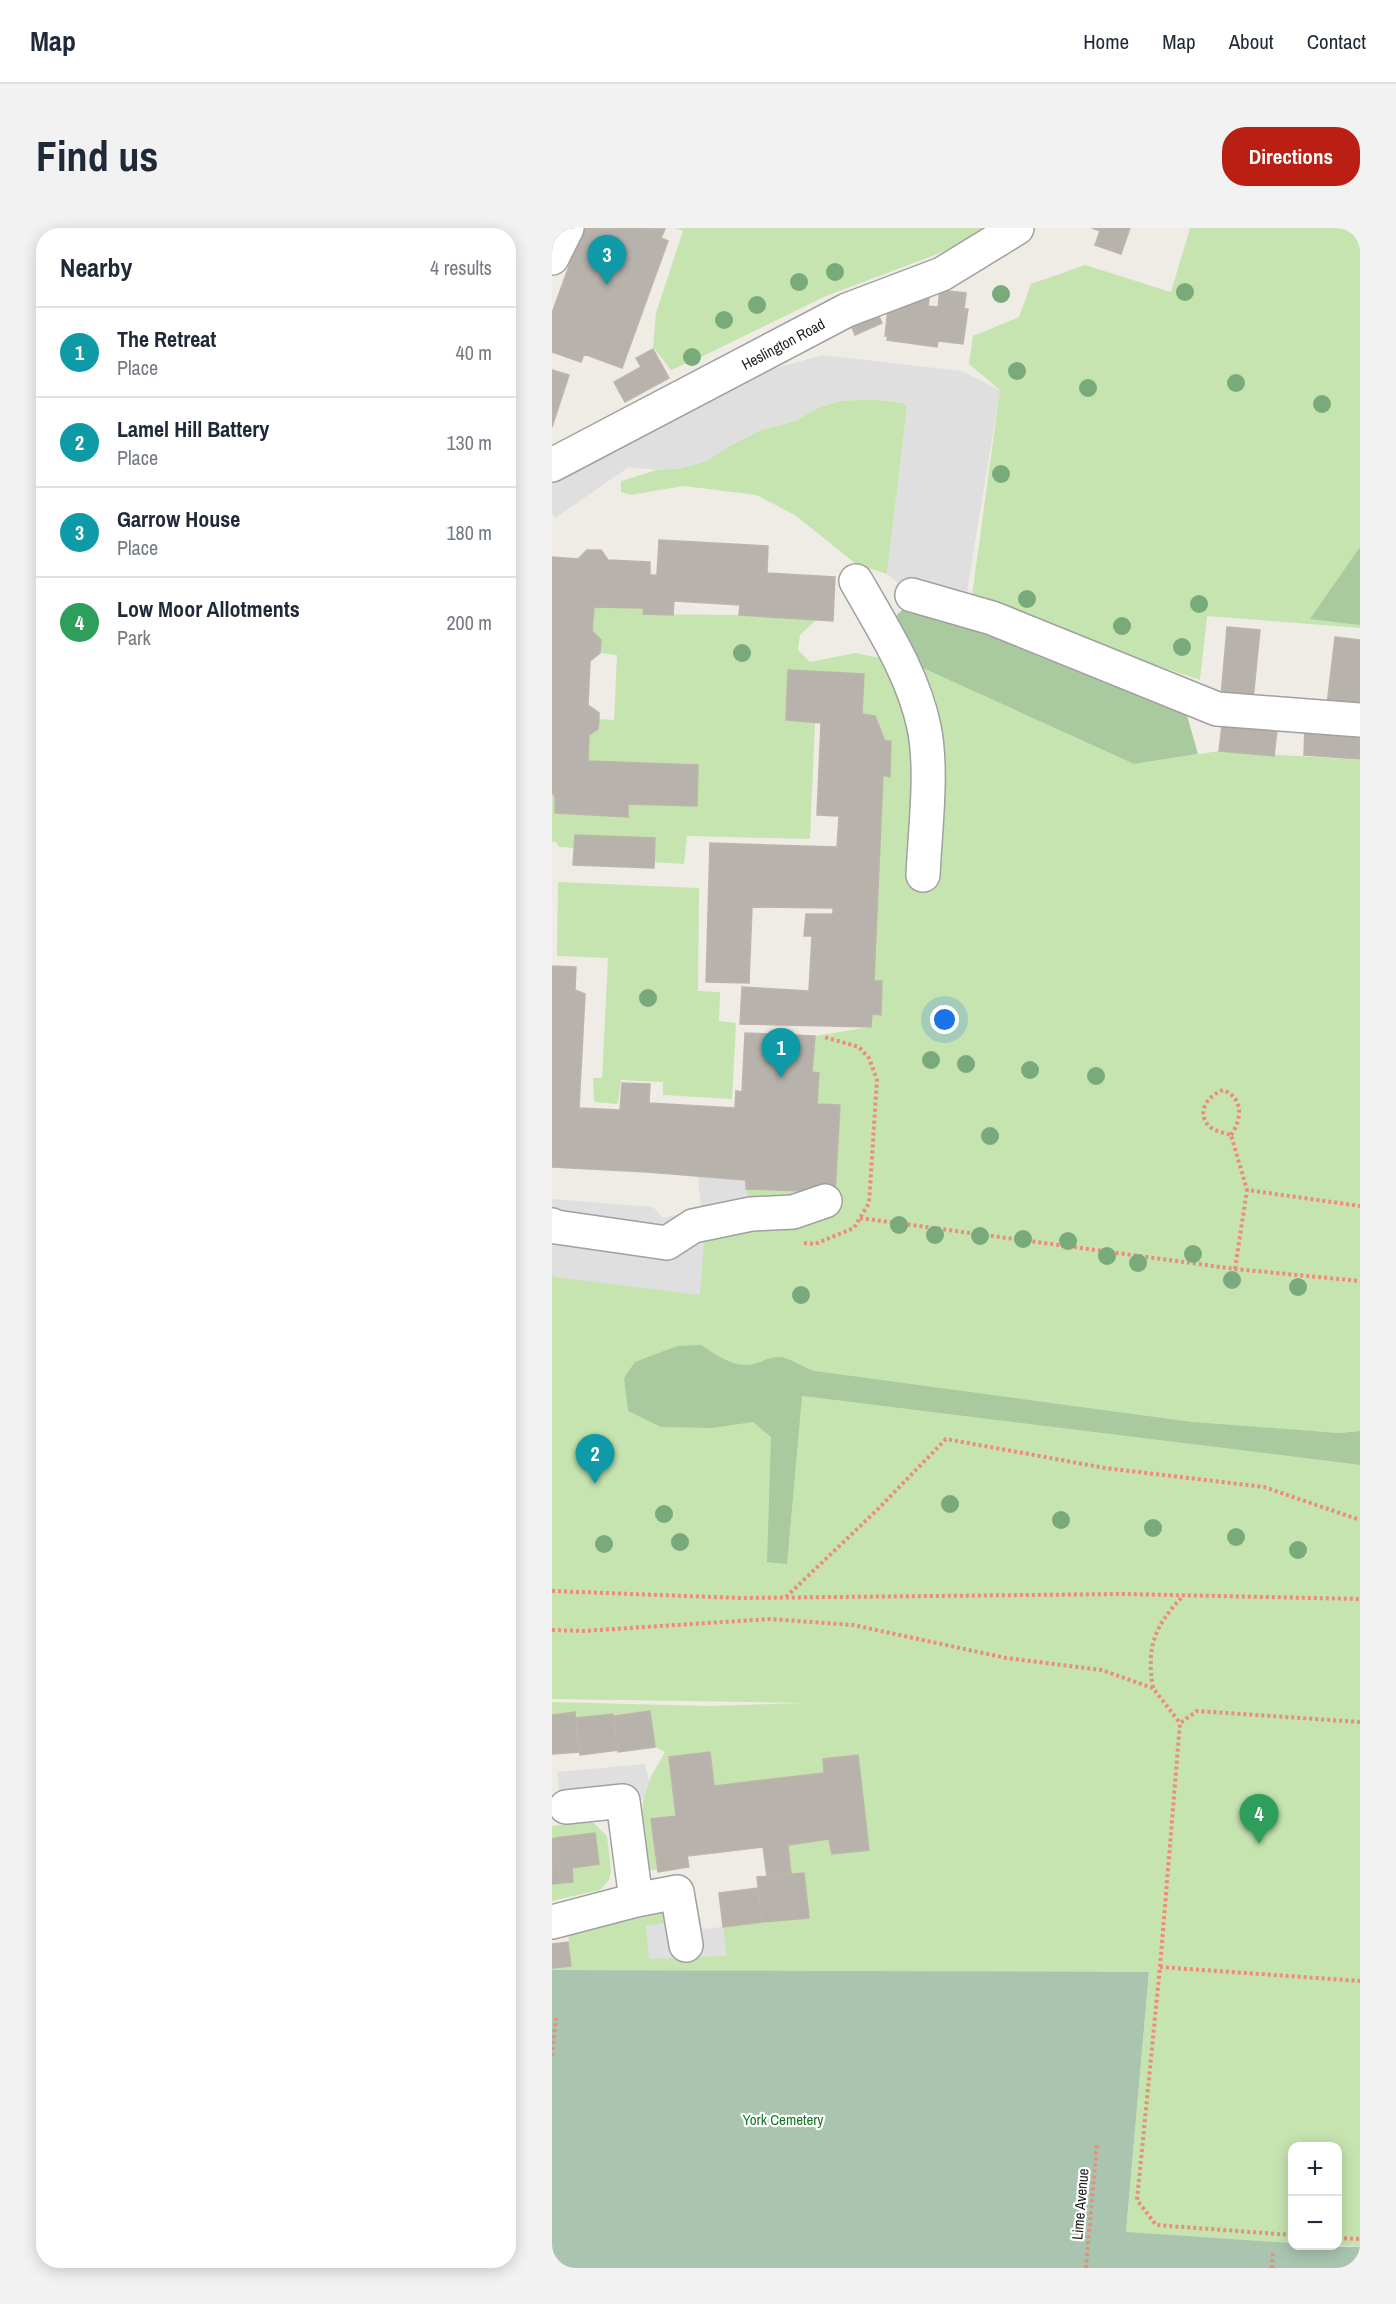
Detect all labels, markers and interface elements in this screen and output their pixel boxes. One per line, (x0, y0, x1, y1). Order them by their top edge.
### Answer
text: Map (30, 22, 76, 60)
text: Home (1083, 27, 1129, 56)
text: Map (1162, 27, 1196, 56)
text: About (1229, 27, 1274, 56)
text: Contact (1307, 27, 1366, 56)
button: Directions (1222, 127, 1360, 186)
text: Find us (36, 128, 158, 184)
pin: 3 (588, 236, 626, 285)
text: Nearby (60, 250, 132, 285)
text: 4 results (430, 254, 492, 281)
street label: Heslington Road (738, 313, 828, 375)
text: The Retreat (117, 324, 216, 354)
text: 1 (75, 339, 84, 366)
text: 40 m (456, 339, 492, 366)
text: Place (117, 354, 158, 381)
text: Lamel Hill Battery (117, 414, 269, 444)
text: 2 (75, 429, 84, 456)
text: 130 m (446, 429, 492, 456)
text: Place (117, 444, 158, 471)
text: Garrow House (117, 504, 240, 534)
text: 3 (75, 519, 84, 546)
text: 180 m (446, 519, 492, 546)
text: Place (117, 534, 158, 561)
text: Low Moor Allotments (117, 594, 300, 624)
text: 4 (75, 609, 84, 636)
text: 200 m (446, 609, 492, 636)
text: Park (117, 624, 151, 651)
your location (930, 1005, 959, 1034)
pin: 1 (762, 1028, 800, 1078)
pin: 2 (576, 1434, 615, 1484)
pin: 4 (1240, 1794, 1278, 1844)
park label: York Cemetery (742, 2109, 824, 2130)
map controls (1288, 2142, 1342, 2250)
button: + (1288, 2142, 1342, 2196)
street label: Lime Avenue (1066, 2167, 1094, 2241)
button: − (1288, 2196, 1342, 2250)

